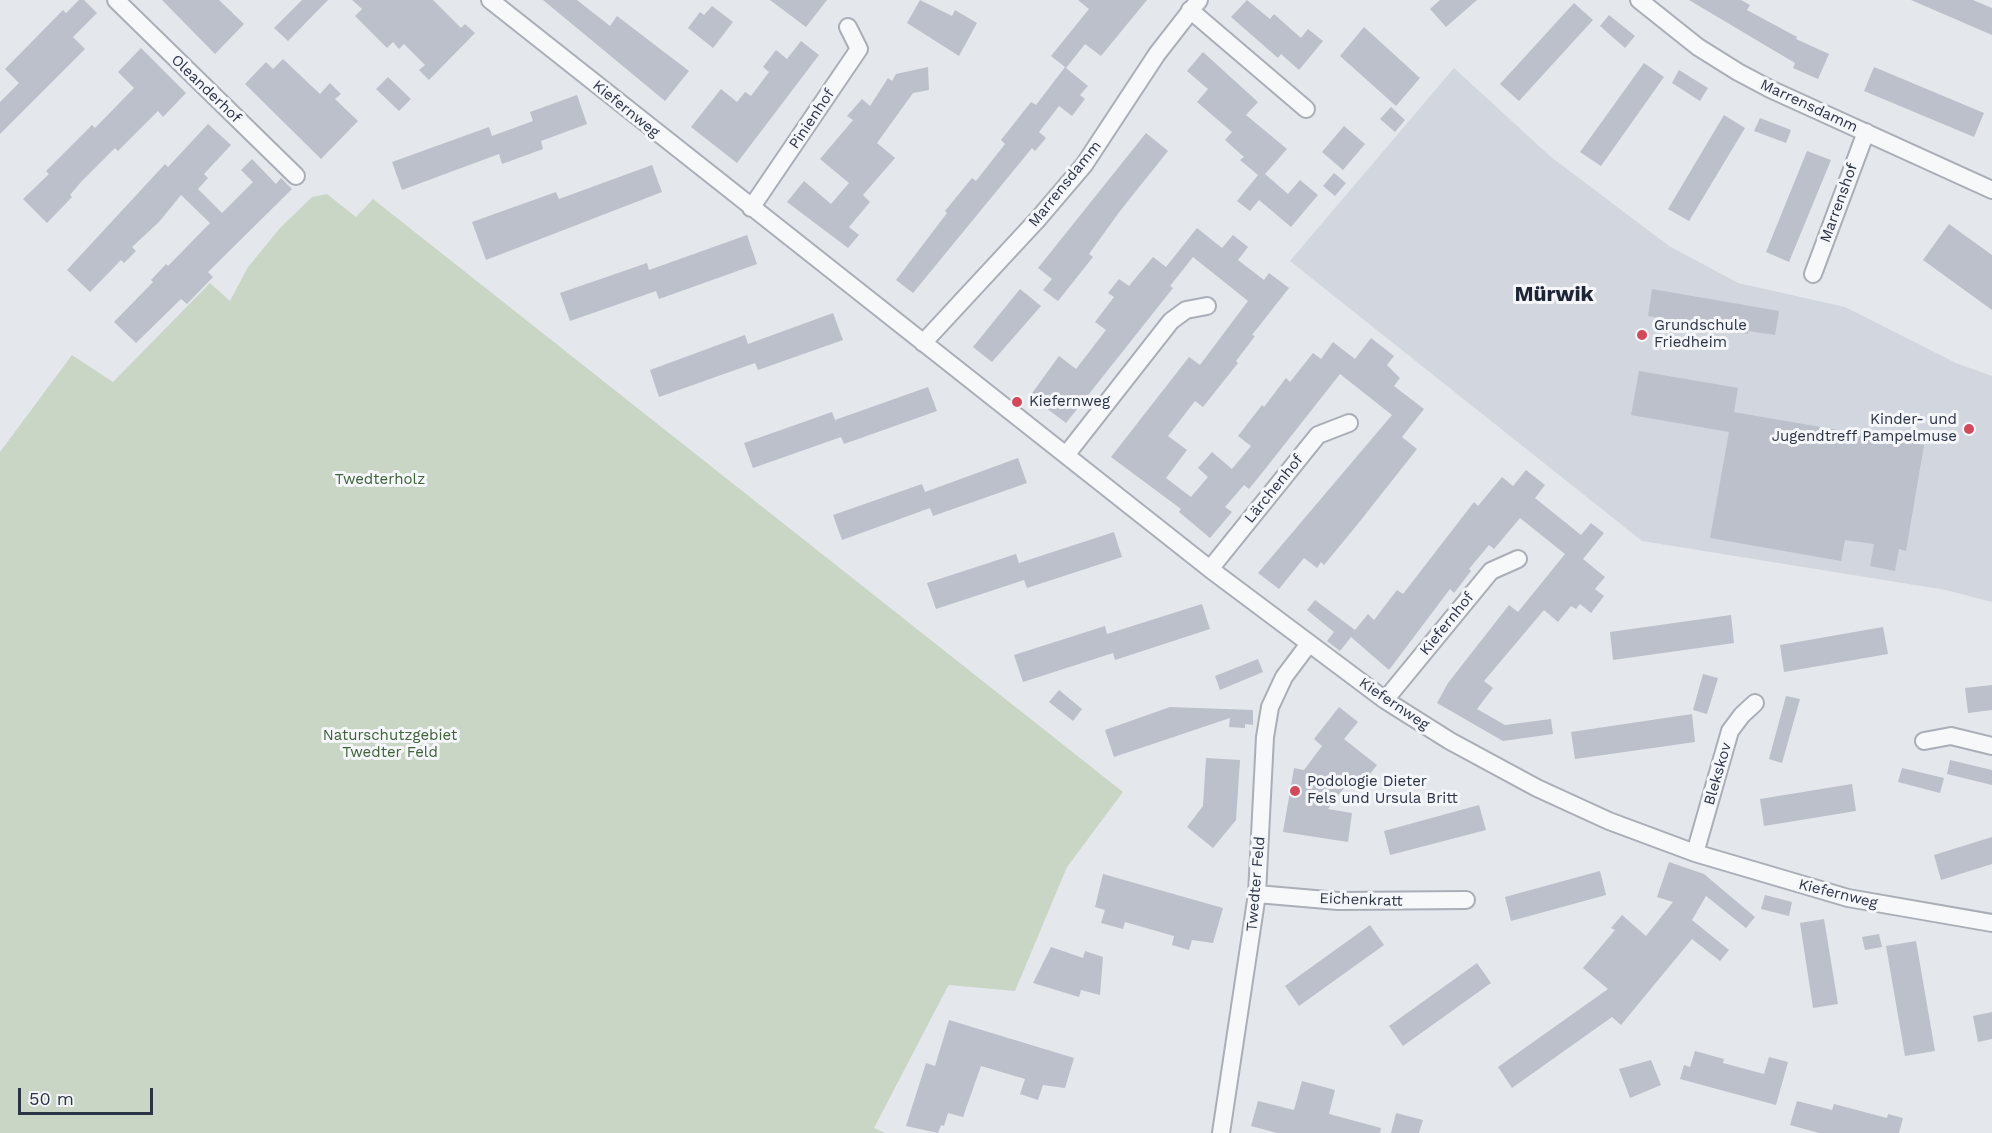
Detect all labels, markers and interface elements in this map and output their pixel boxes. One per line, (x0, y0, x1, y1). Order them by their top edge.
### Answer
street label: Oleanderhof (167, 51, 245, 127)
street label: Marrensdamm (1757, 76, 1861, 136)
street label: Kiefernweg (589, 77, 663, 141)
street label: Pinienhof (785, 86, 839, 152)
street label: Marrensdamm (1025, 137, 1105, 231)
street label: Marrenshof (1816, 161, 1862, 245)
district label: Mürwik (1514, 282, 1594, 308)
place label: Grundschule Friedheim (1654, 317, 1747, 352)
marker: Grundschule Friedheim (1635, 328, 1649, 342)
place label: Kiefernweg (1029, 393, 1110, 411)
marker: Kiefernweg (1010, 395, 1024, 409)
place label: Kinder- und Jugendtreff Pampelmuse (1772, 411, 1957, 446)
marker: Kinder- und Jugendtreff Pampelmuse (1962, 422, 1976, 436)
street label: Lärchenhof (1241, 451, 1307, 527)
park label: Twedterholz (335, 471, 425, 489)
street label: Kiefernhof (1416, 589, 1478, 659)
street label: Kiefernweg (1355, 674, 1433, 734)
park label: Naturschutzgebiet Twedter Feld (323, 727, 457, 762)
street label: Blekskov (1700, 741, 1736, 807)
place label: Podologie Dieter Fels und Ursula Britt (1307, 773, 1458, 808)
marker: Podologie Dieter Fels und Ursula Britt (1288, 784, 1302, 798)
street label: Twedter Feld (1243, 836, 1269, 932)
street label: Kiefernweg (1797, 875, 1879, 913)
street label: Eichenkratt (1319, 890, 1403, 910)
scale bar (21, 1076, 156, 1114)
text: 50 m (29, 1088, 74, 1109)

